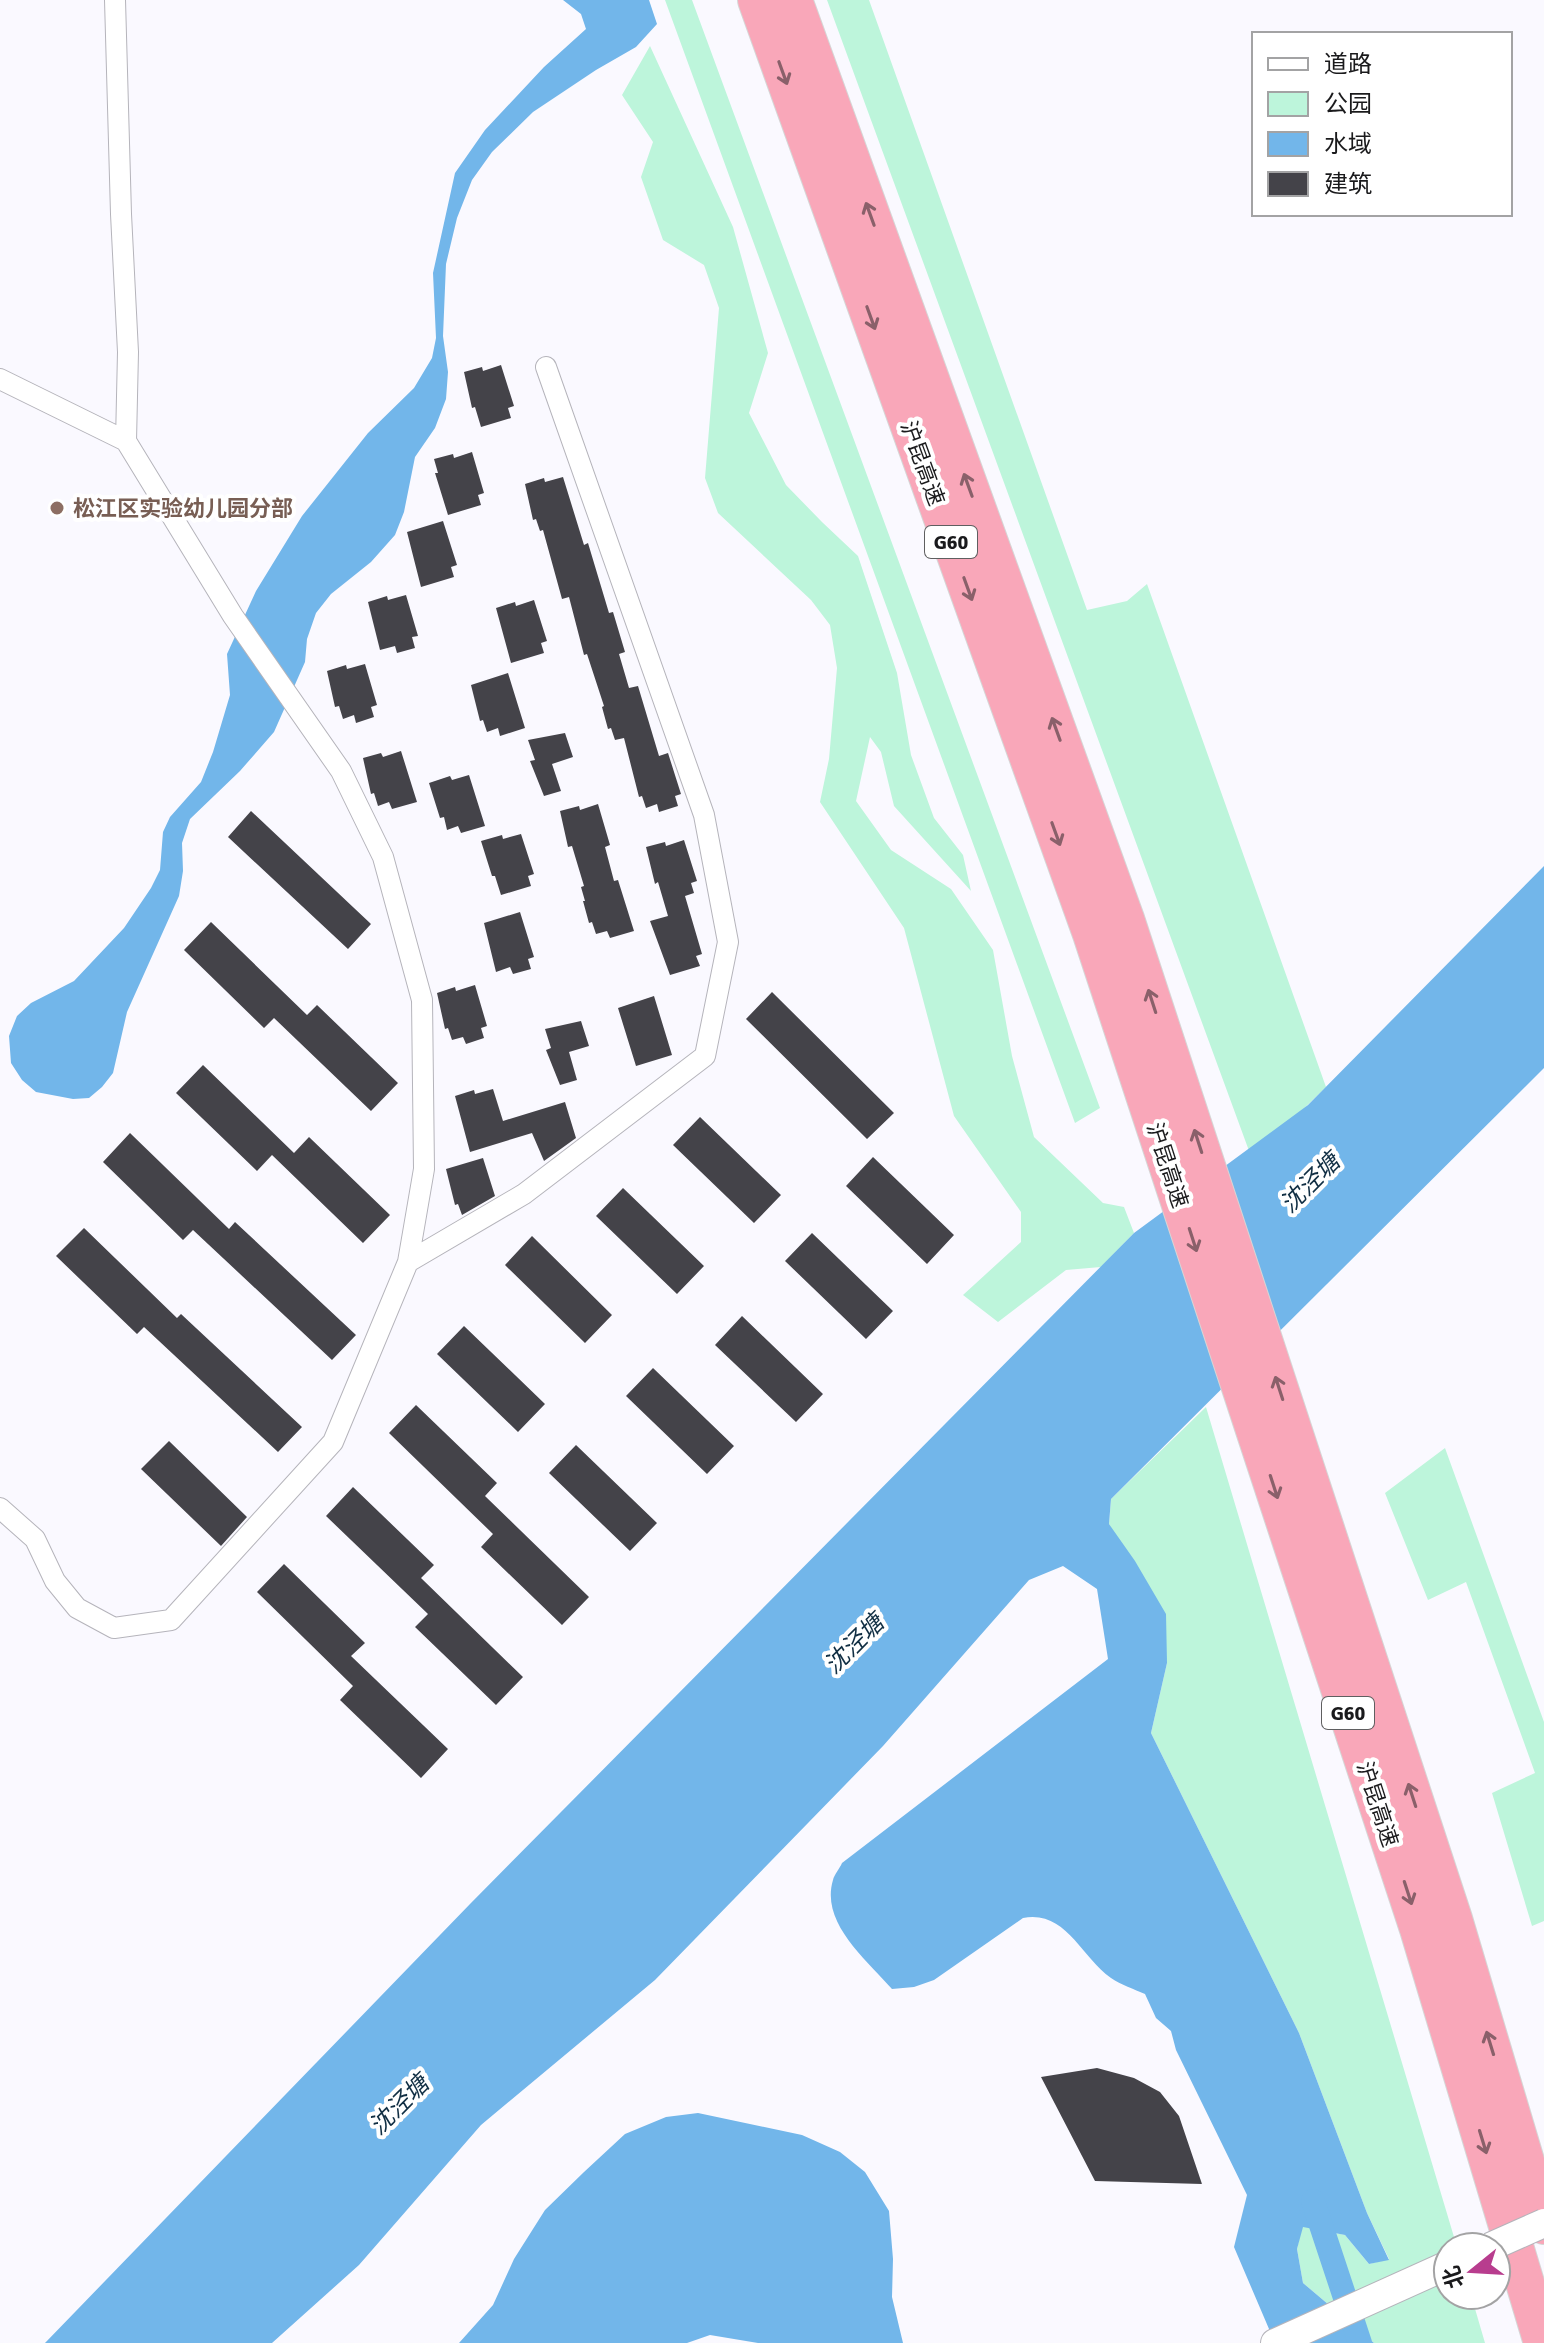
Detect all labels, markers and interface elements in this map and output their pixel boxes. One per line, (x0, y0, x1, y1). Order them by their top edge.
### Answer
legend (1252, 32, 1512, 216)
text: 道路 (1324, 49, 1372, 79)
one-way arrow (777, 61, 791, 85)
text: 公园 (1324, 89, 1372, 119)
text: 水域 (1324, 129, 1372, 159)
text: 建筑 (1324, 169, 1372, 199)
one-way arrow (862, 202, 876, 227)
one-way arrow (864, 305, 879, 330)
street label: 沪昆高速 (895, 417, 950, 509)
one-way arrow (960, 473, 974, 498)
place label: 松江区实验幼儿园分部 (73, 495, 293, 522)
marker: 松江区实验幼儿园分部 (48, 499, 66, 517)
road number: G60 (925, 526, 977, 558)
one-way arrow (962, 576, 976, 601)
one-way arrow (1048, 717, 1063, 742)
one-way arrow (1049, 821, 1064, 846)
one-way arrow (1143, 989, 1158, 1014)
street label: 沪昆高速 (1141, 1119, 1194, 1211)
one-way arrow (1190, 1129, 1204, 1154)
water label: 沈泾塘 (1274, 1144, 1349, 1219)
one-way arrow (1186, 1227, 1201, 1252)
one-way arrow (1271, 1376, 1285, 1401)
one-way arrow (1267, 1474, 1282, 1499)
water label: 沈泾塘 (818, 1605, 893, 1680)
road number: G60 (1322, 1697, 1374, 1729)
street label: 沪昆高速 (1351, 1758, 1404, 1850)
one-way arrow (1404, 1782, 1419, 1807)
one-way arrow (1401, 1881, 1416, 1906)
one-way arrow (1482, 2031, 1496, 2056)
water label: 沈泾塘 (363, 2066, 438, 2141)
one-way arrow (1476, 2129, 1491, 2155)
north arrow (1432, 2231, 1512, 2311)
text: 北 (1437, 2262, 1470, 2292)

